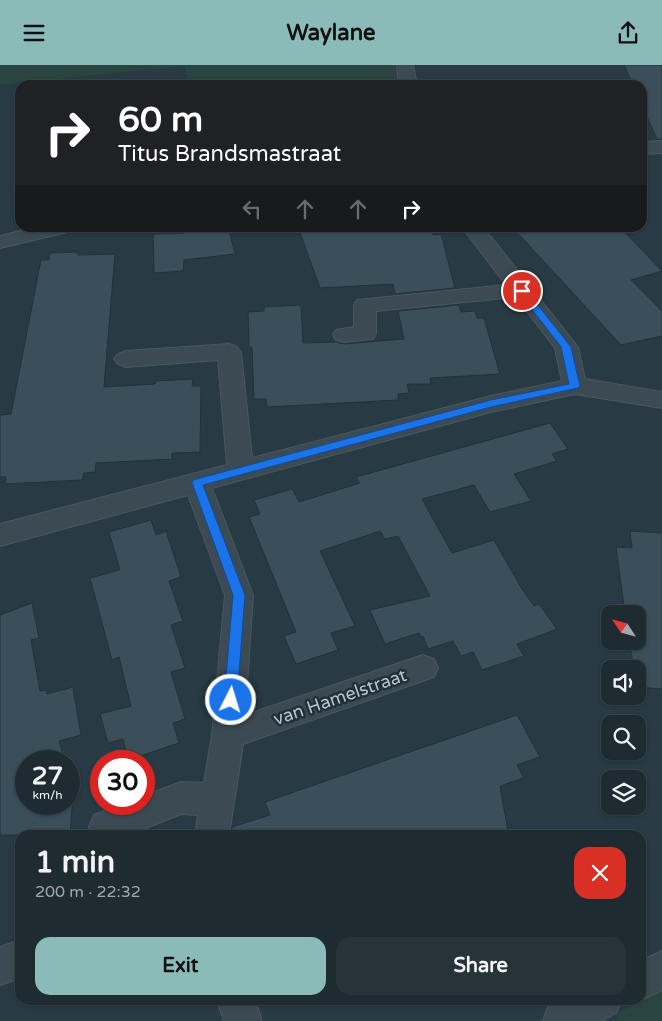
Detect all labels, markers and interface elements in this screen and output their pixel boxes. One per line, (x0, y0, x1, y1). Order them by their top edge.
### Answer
icon: menu (20, 19, 48, 47)
icon: share (614, 19, 642, 47)
text: Waylane (286, 20, 376, 46)
text: 60 m (118, 99, 203, 141)
icon: right (35, 100, 100, 165)
text: Titus Brandsmastraat (118, 141, 341, 167)
icon: left (238, 195, 266, 223)
icon: ahead (291, 195, 319, 223)
icon: ahead (344, 195, 372, 223)
icon: right (397, 195, 425, 223)
pin (501, 270, 543, 312)
icon: arrive (508, 277, 536, 305)
north arrow (601, 605, 646, 650)
map controls (601, 605, 646, 815)
button: sound (601, 660, 646, 705)
street label: van Hamelstraat (271, 664, 410, 730)
position arrow (204, 673, 256, 725)
button: search (601, 715, 646, 760)
speed limit sign: 30 (90, 750, 155, 815)
text: 27 (32, 761, 63, 791)
button: layers (601, 770, 646, 815)
text: km/h (32, 788, 63, 802)
text: 1 min (35, 844, 115, 881)
button: close (574, 847, 626, 899)
text: 200 m · 22:32 (35, 882, 141, 902)
button: Exit (35, 937, 326, 995)
button: Share (336, 937, 626, 995)

